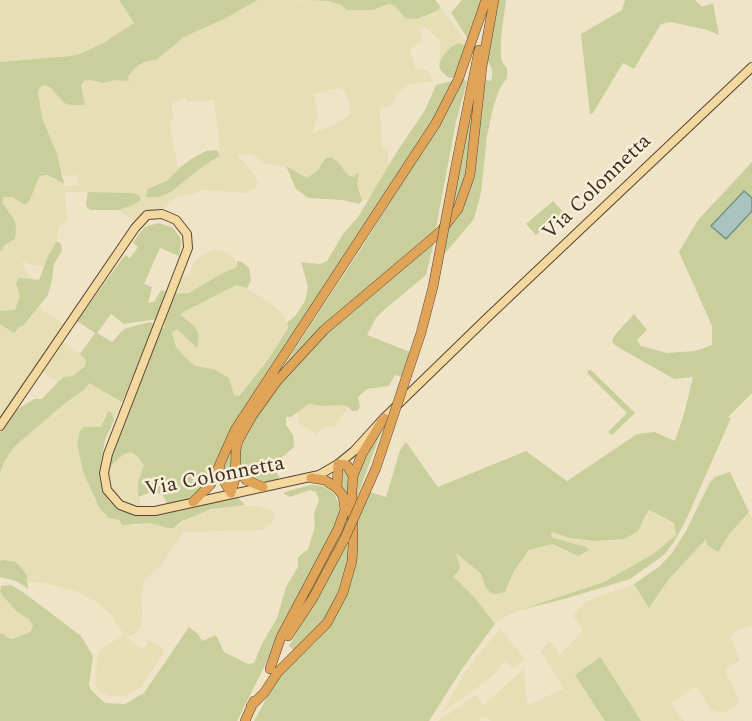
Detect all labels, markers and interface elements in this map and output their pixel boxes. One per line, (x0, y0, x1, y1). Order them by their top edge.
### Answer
street label: Via Colonnetta (538, 130, 658, 246)
street label: Via Colonnetta (143, 452, 287, 504)

